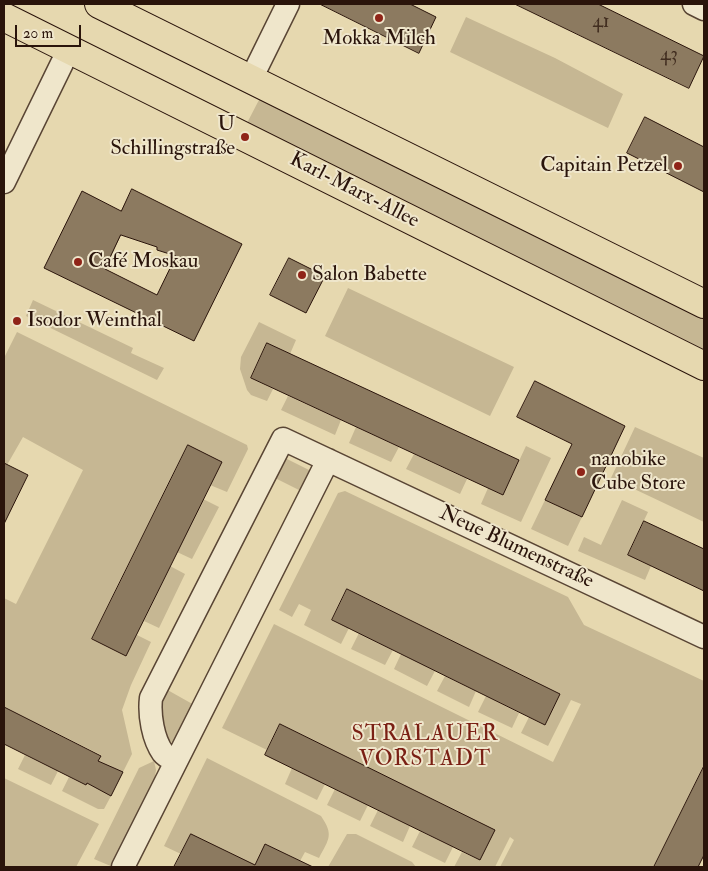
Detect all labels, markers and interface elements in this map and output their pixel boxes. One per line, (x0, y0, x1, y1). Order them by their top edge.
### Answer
marker: Mokka Milch (373, 12, 385, 24)
house number: 41 (592, 12, 610, 34)
scale bar (18, 15, 84, 47)
text: 20 m (23, 24, 53, 43)
place label: Mokka Milch (322, 26, 436, 52)
house number: 43 (660, 45, 678, 67)
place label: U Schillingstraße (110, 112, 235, 162)
marker: U Schillingstraße (239, 131, 251, 143)
street label: Karl-Marx-Allee (285, 148, 423, 234)
place label: Capitain Petzel (540, 153, 668, 179)
marker: Capitain Petzel (672, 160, 684, 172)
place label: Café Moskau (88, 249, 198, 275)
marker: Café Moskau (72, 256, 84, 268)
place label: Salon Babette (312, 262, 427, 288)
marker: Salon Babette (296, 269, 308, 281)
place label: Isodor Weinthal (27, 308, 162, 334)
marker: Isodor Weinthal (11, 315, 23, 327)
place label: nanobike Cube Store (591, 447, 686, 497)
marker: nanobike Cube Store (575, 466, 587, 478)
street label: Neue Blumenstraße (435, 501, 597, 595)
district label: STRALAUER VORSTADT (350, 722, 500, 774)

